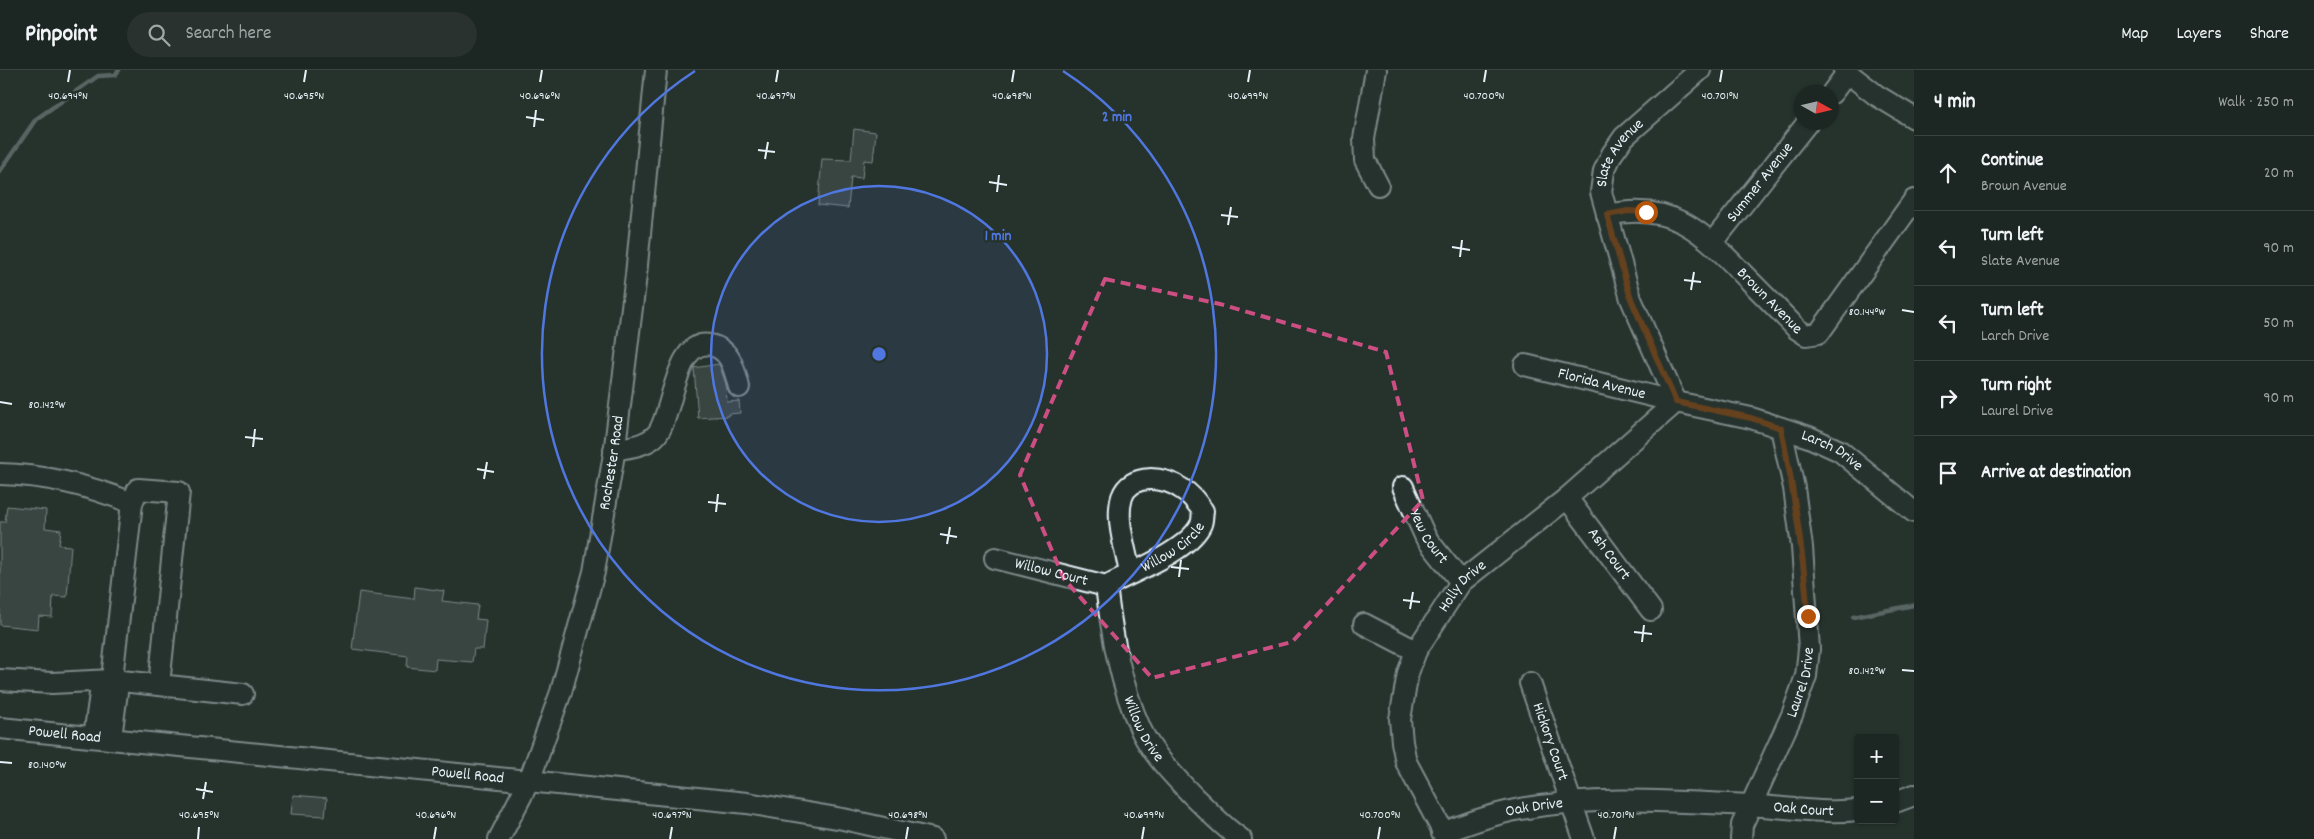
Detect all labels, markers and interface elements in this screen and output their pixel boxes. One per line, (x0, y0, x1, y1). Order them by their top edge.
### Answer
search box (127, 12, 477, 57)
text: Pinpoint (25, 18, 97, 52)
icon: search (145, 21, 173, 49)
text: Search here (185, 21, 271, 48)
text: Map (2121, 22, 2148, 47)
text: Layers (2176, 22, 2222, 47)
text: Share (2250, 22, 2289, 47)
north arrow (1794, 85, 1839, 130)
text: 40.694°N (48, 88, 88, 105)
text: 40.695°N (284, 88, 324, 105)
text: 40.696°N (520, 88, 560, 105)
text: 40.697°N (756, 88, 796, 105)
text: 40.698°N (992, 88, 1032, 105)
text: 40.699°N (1228, 88, 1268, 105)
text: 40.700°N (1464, 88, 1505, 105)
text: 40.701°N (1701, 88, 1739, 105)
text: 4 min (1934, 88, 1976, 118)
text: Walk · 250 m (2218, 91, 2294, 114)
text: 2 min (1102, 107, 1132, 129)
street label: Slate Avenue (1590, 113, 1649, 189)
street label: Summer Avenue (1721, 137, 1799, 227)
text: Continue (1981, 148, 2043, 175)
icon: ahead (1934, 159, 1962, 187)
text: 20 m (2264, 162, 2294, 185)
text: Brown Avenue (1981, 175, 2067, 198)
route start (1635, 201, 1658, 224)
text: Turn left (1981, 223, 2044, 250)
text: 1 min (985, 226, 1011, 248)
icon: left (1934, 234, 1962, 262)
text: 90 m (2263, 237, 2294, 260)
text: Slate Avenue (1981, 250, 2060, 273)
street label: Brown Avenue (1731, 262, 1806, 341)
text: Turn left (1981, 298, 2044, 325)
text: 80.144°W (1849, 304, 1885, 321)
icon: left (1934, 309, 1962, 337)
text: 50 m (2263, 312, 2294, 335)
text: Larch Drive (1981, 325, 2049, 348)
centre of rings (870, 345, 888, 363)
street label: Florida Avenue (1556, 362, 1648, 406)
text: Turn right (1981, 373, 2052, 400)
icon: right (1934, 384, 1962, 412)
text: 90 m (2263, 387, 2294, 410)
text: 80.142°W (29, 397, 66, 414)
text: Laurel Drive (1981, 400, 2053, 423)
street label: Rochester Road (593, 414, 630, 512)
street label: Larch Drive (1798, 424, 1868, 477)
icon: arrive (1934, 459, 1962, 487)
text: Arrive at destination (1981, 460, 2131, 487)
street label: Yew Court (1403, 506, 1454, 569)
street label: Willow Circle (1137, 518, 1211, 579)
street label: Ash Court (1582, 523, 1636, 585)
street label: Willow Court (1012, 552, 1090, 592)
street label: Holly Drive (1433, 554, 1491, 617)
route end (1797, 605, 1820, 628)
street label: Laurel Drive (1780, 646, 1821, 721)
text: 80.142°W (1849, 663, 1886, 680)
street label: Willow Drive (1117, 693, 1170, 767)
street label: Hickory Court (1526, 699, 1574, 784)
street label: Powell Road (27, 719, 102, 750)
map controls (1854, 734, 1899, 824)
button: + (1854, 734, 1899, 779)
text: 80.140°W (28, 757, 66, 774)
street label: Powell Road (430, 760, 505, 790)
button: − (1854, 779, 1899, 824)
street label: Oak Drive (1503, 792, 1564, 823)
street label: Oak Court (1772, 796, 1834, 823)
text: 40.695°N (179, 807, 219, 824)
text: 40.696°N (416, 807, 456, 824)
text: 40.697°N (652, 807, 692, 824)
text: 40.698°N (888, 807, 928, 824)
text: 40.699°N (1124, 807, 1164, 824)
text: 40.700°N (1360, 807, 1401, 824)
text: 40.701°N (1597, 807, 1635, 824)

